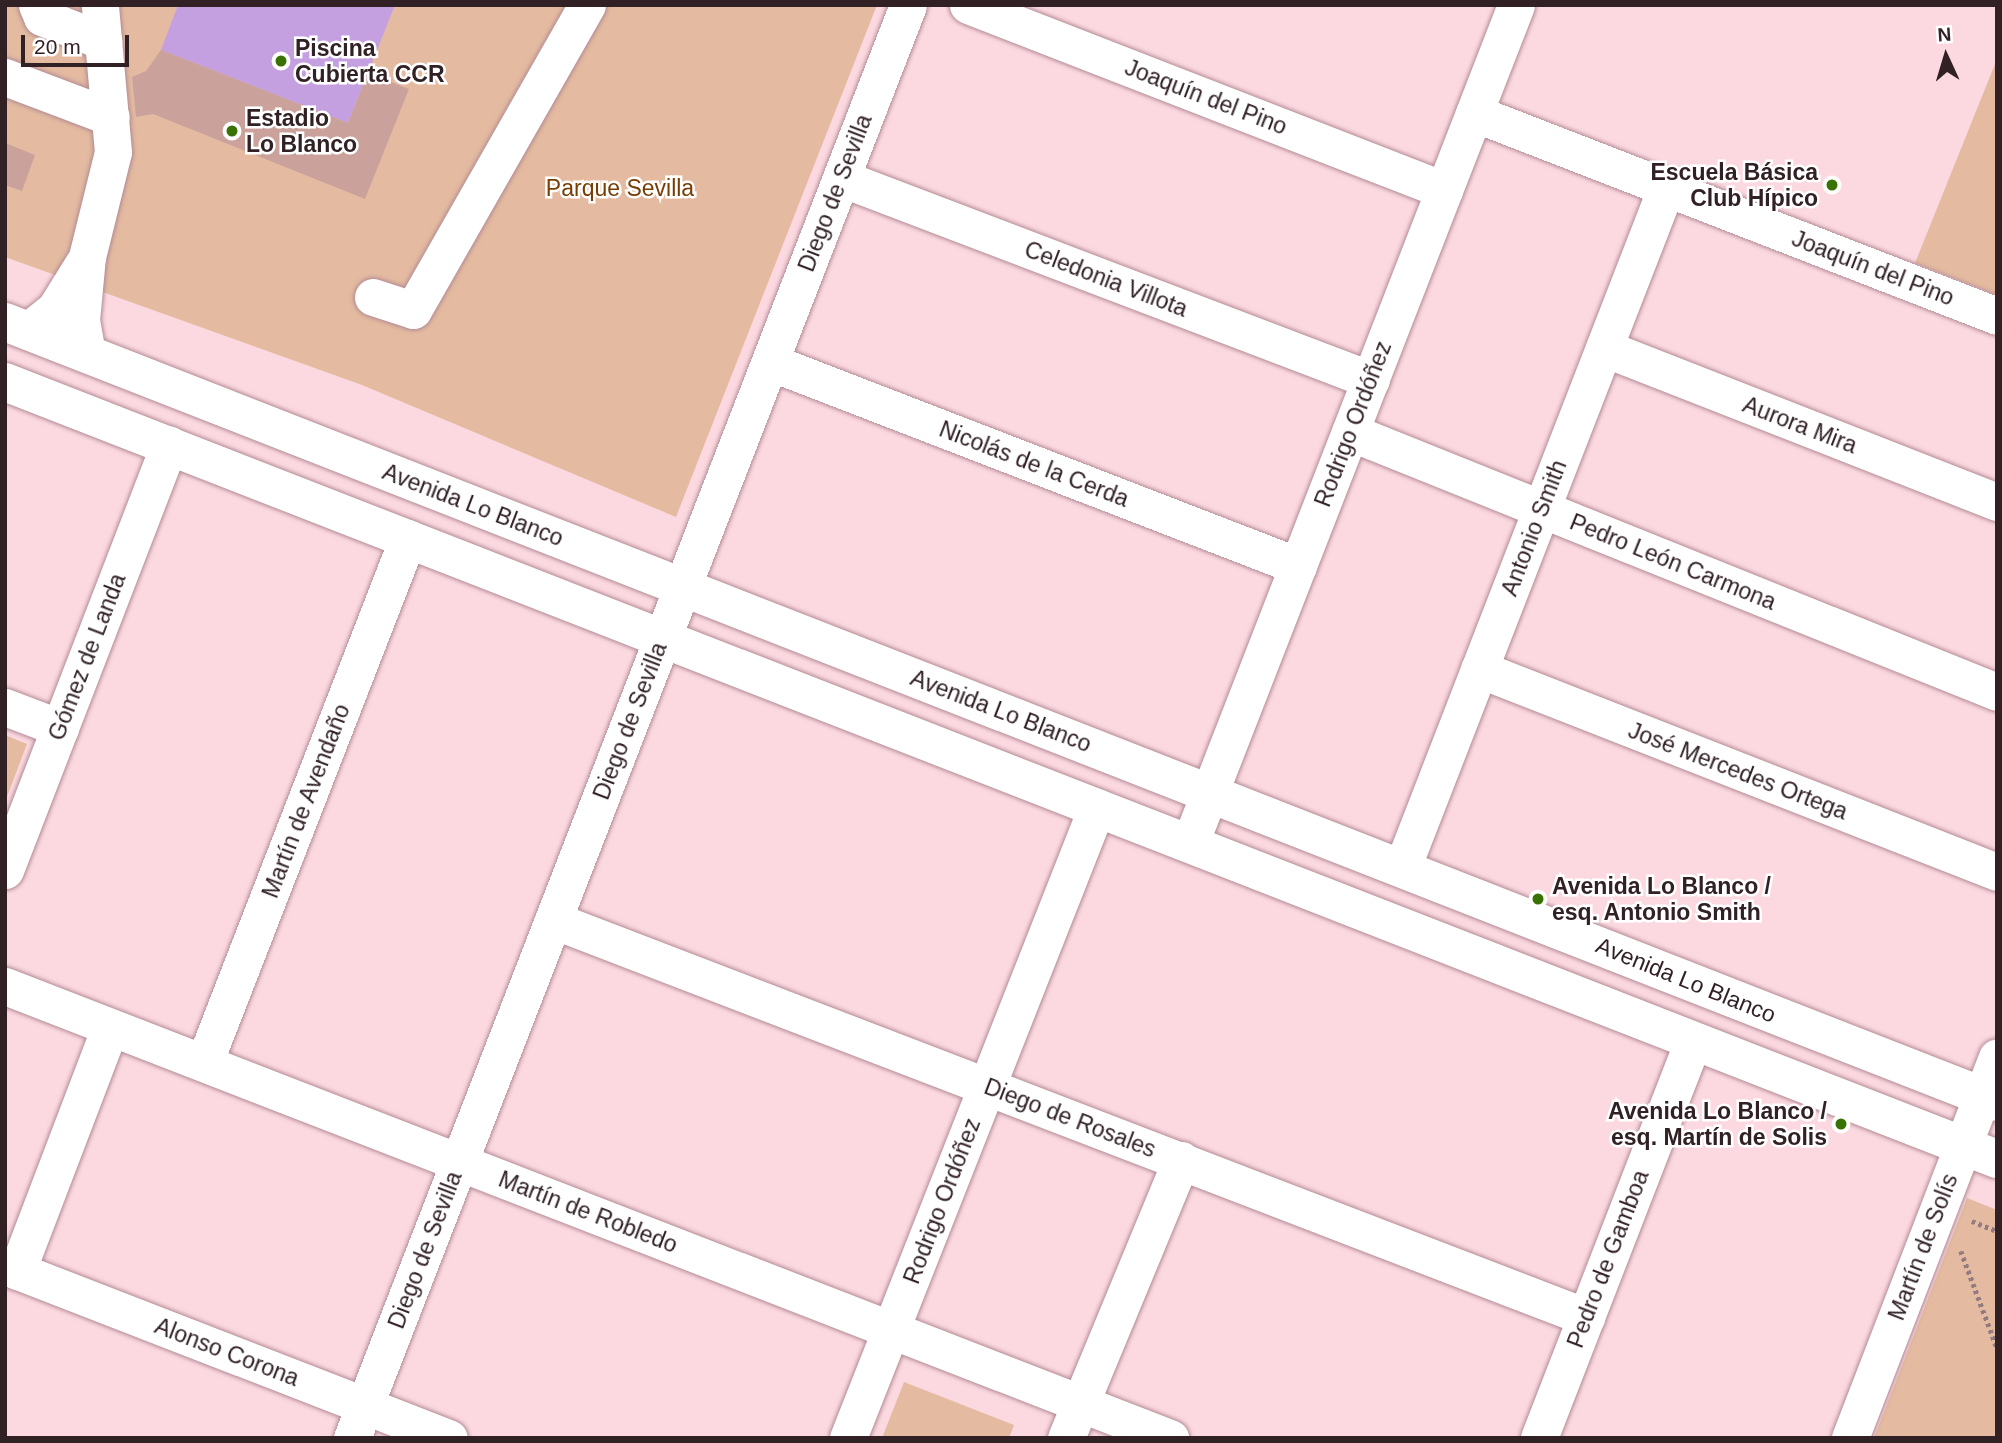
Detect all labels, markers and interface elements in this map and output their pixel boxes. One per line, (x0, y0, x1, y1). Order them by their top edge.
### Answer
scale bar (24, 21, 133, 65)
north arrow (1911, 21, 1981, 91)
text: N (1937, 24, 1952, 46)
place label: Piscina Cubierta CCR (295, 34, 445, 88)
text: 20 m (34, 35, 81, 58)
marker: Piscina Cubierta CCR (273, 53, 289, 69)
street label: Joaquín del Pino (1121, 53, 1291, 141)
place label: Estadio Lo Blanco (246, 104, 357, 158)
street label: Diego de Sevilla (792, 110, 878, 276)
marker: Estadio Lo Blanco (224, 123, 240, 139)
place label: Escuela Básica Club Hípico (1650, 158, 1818, 212)
park label: Parque Sevilla (546, 174, 694, 202)
marker: Escuela Básica Club Hípico (1824, 177, 1840, 193)
street label: Joaquín del Pino (1788, 224, 1958, 312)
street label: Celedonia Villota (1021, 235, 1191, 323)
street label: Rodrigo Ordóñez (1309, 337, 1397, 511)
street label: Aurora Mira (1739, 391, 1861, 459)
street label: Nicolás de la Cerda (935, 415, 1133, 513)
street label: Antonio Smith (1495, 456, 1573, 600)
street label: Avenida Lo Blanco (379, 458, 567, 552)
street label: Pedro León Carmona (1566, 508, 1780, 616)
street label: Gómez de Landa (42, 570, 132, 744)
street label: Diego de Sevilla (587, 638, 673, 804)
street label: Avenida Lo Blanco (907, 664, 1095, 758)
street label: Martín de Avendaño (256, 700, 356, 902)
street label: José Mercedes Ortega (1624, 716, 1852, 826)
place label: Avenida Lo Blanco / esq. Antonio Smith (1552, 872, 1771, 926)
marker: Avenida Lo Blanco / esq. Antonio Smith (1530, 891, 1546, 907)
street label: Avenida Lo Blanco (1592, 931, 1780, 1029)
street label: Diego de Rosales (980, 1073, 1160, 1163)
place label: Avenida Lo Blanco / esq. Martín de Solis (1608, 1097, 1827, 1151)
street label: Rodrigo Ordóñez (898, 1114, 986, 1288)
marker: Avenida Lo Blanco / esq. Martín de Solis (1833, 1116, 1849, 1132)
street label: Martín de Robledo (495, 1165, 681, 1259)
street label: Pedro de Gamboa (1561, 1166, 1655, 1352)
street label: Diego de Sevilla (382, 1167, 468, 1333)
street label: Martín de Solís (1882, 1170, 1964, 1324)
street label: Alonso Corona (151, 1312, 303, 1392)

